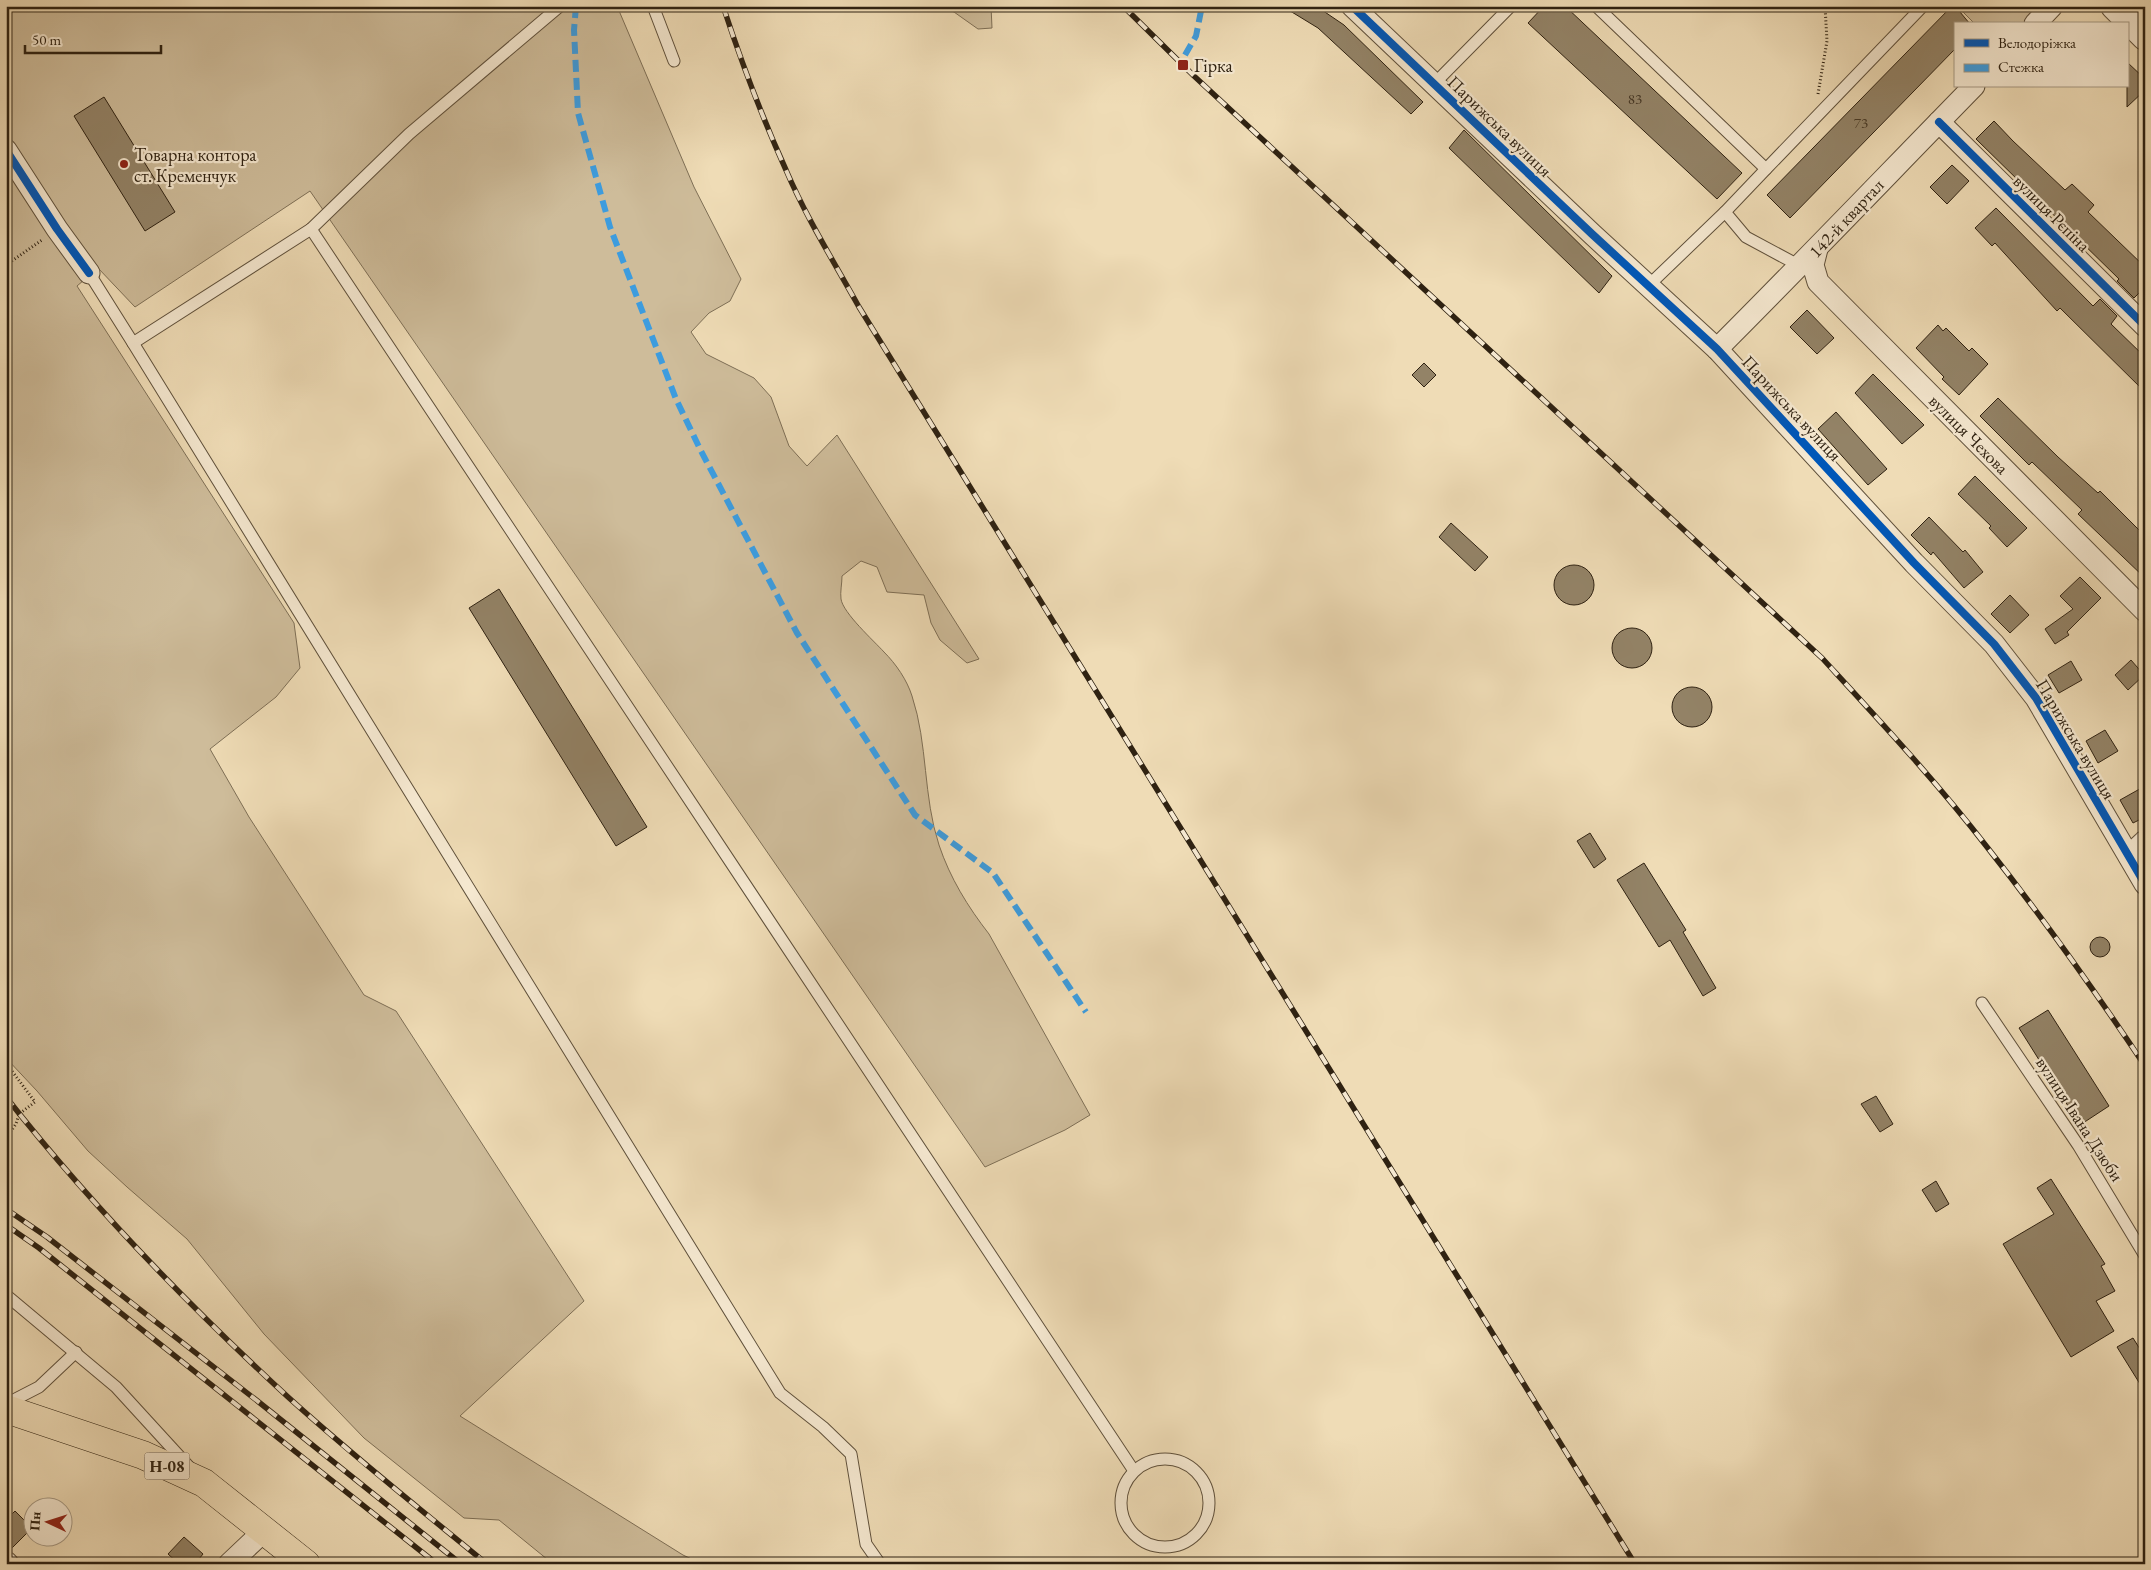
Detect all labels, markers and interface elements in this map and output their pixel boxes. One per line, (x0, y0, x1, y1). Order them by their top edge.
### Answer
scale bar (25, 22, 161, 54)
legend (1954, 22, 2128, 88)
text: 50 m (32, 30, 61, 49)
text: Велодоріжка (1998, 33, 2076, 52)
place label: Гірка (1194, 54, 1233, 77)
text: Стежка (1998, 57, 2044, 76)
marker: Гірка (1176, 58, 1190, 72)
street label: Парижська вулиця (1443, 70, 1557, 182)
house number: 83 (1628, 89, 1642, 108)
house number: 73 (1854, 113, 1868, 132)
place label: Товарна контора ст. Кременчук (134, 143, 257, 187)
marker: Товарна контора ст. Кременчук (118, 158, 130, 170)
street label: вулиця Рєпіна (2008, 169, 2096, 257)
street label: 142-й квартал (1804, 173, 1889, 262)
street label: Парижська вулиця (1737, 350, 1847, 466)
street label: вулиця Чехова (1924, 389, 2014, 479)
street label: Парижська вулиця (2031, 675, 2121, 803)
street label: вулиця Івана Дзюби (2031, 1052, 2129, 1186)
road number: Н-08 (144, 1452, 190, 1480)
north arrow (22, 1498, 72, 1548)
text: Пн (25, 1511, 45, 1531)

